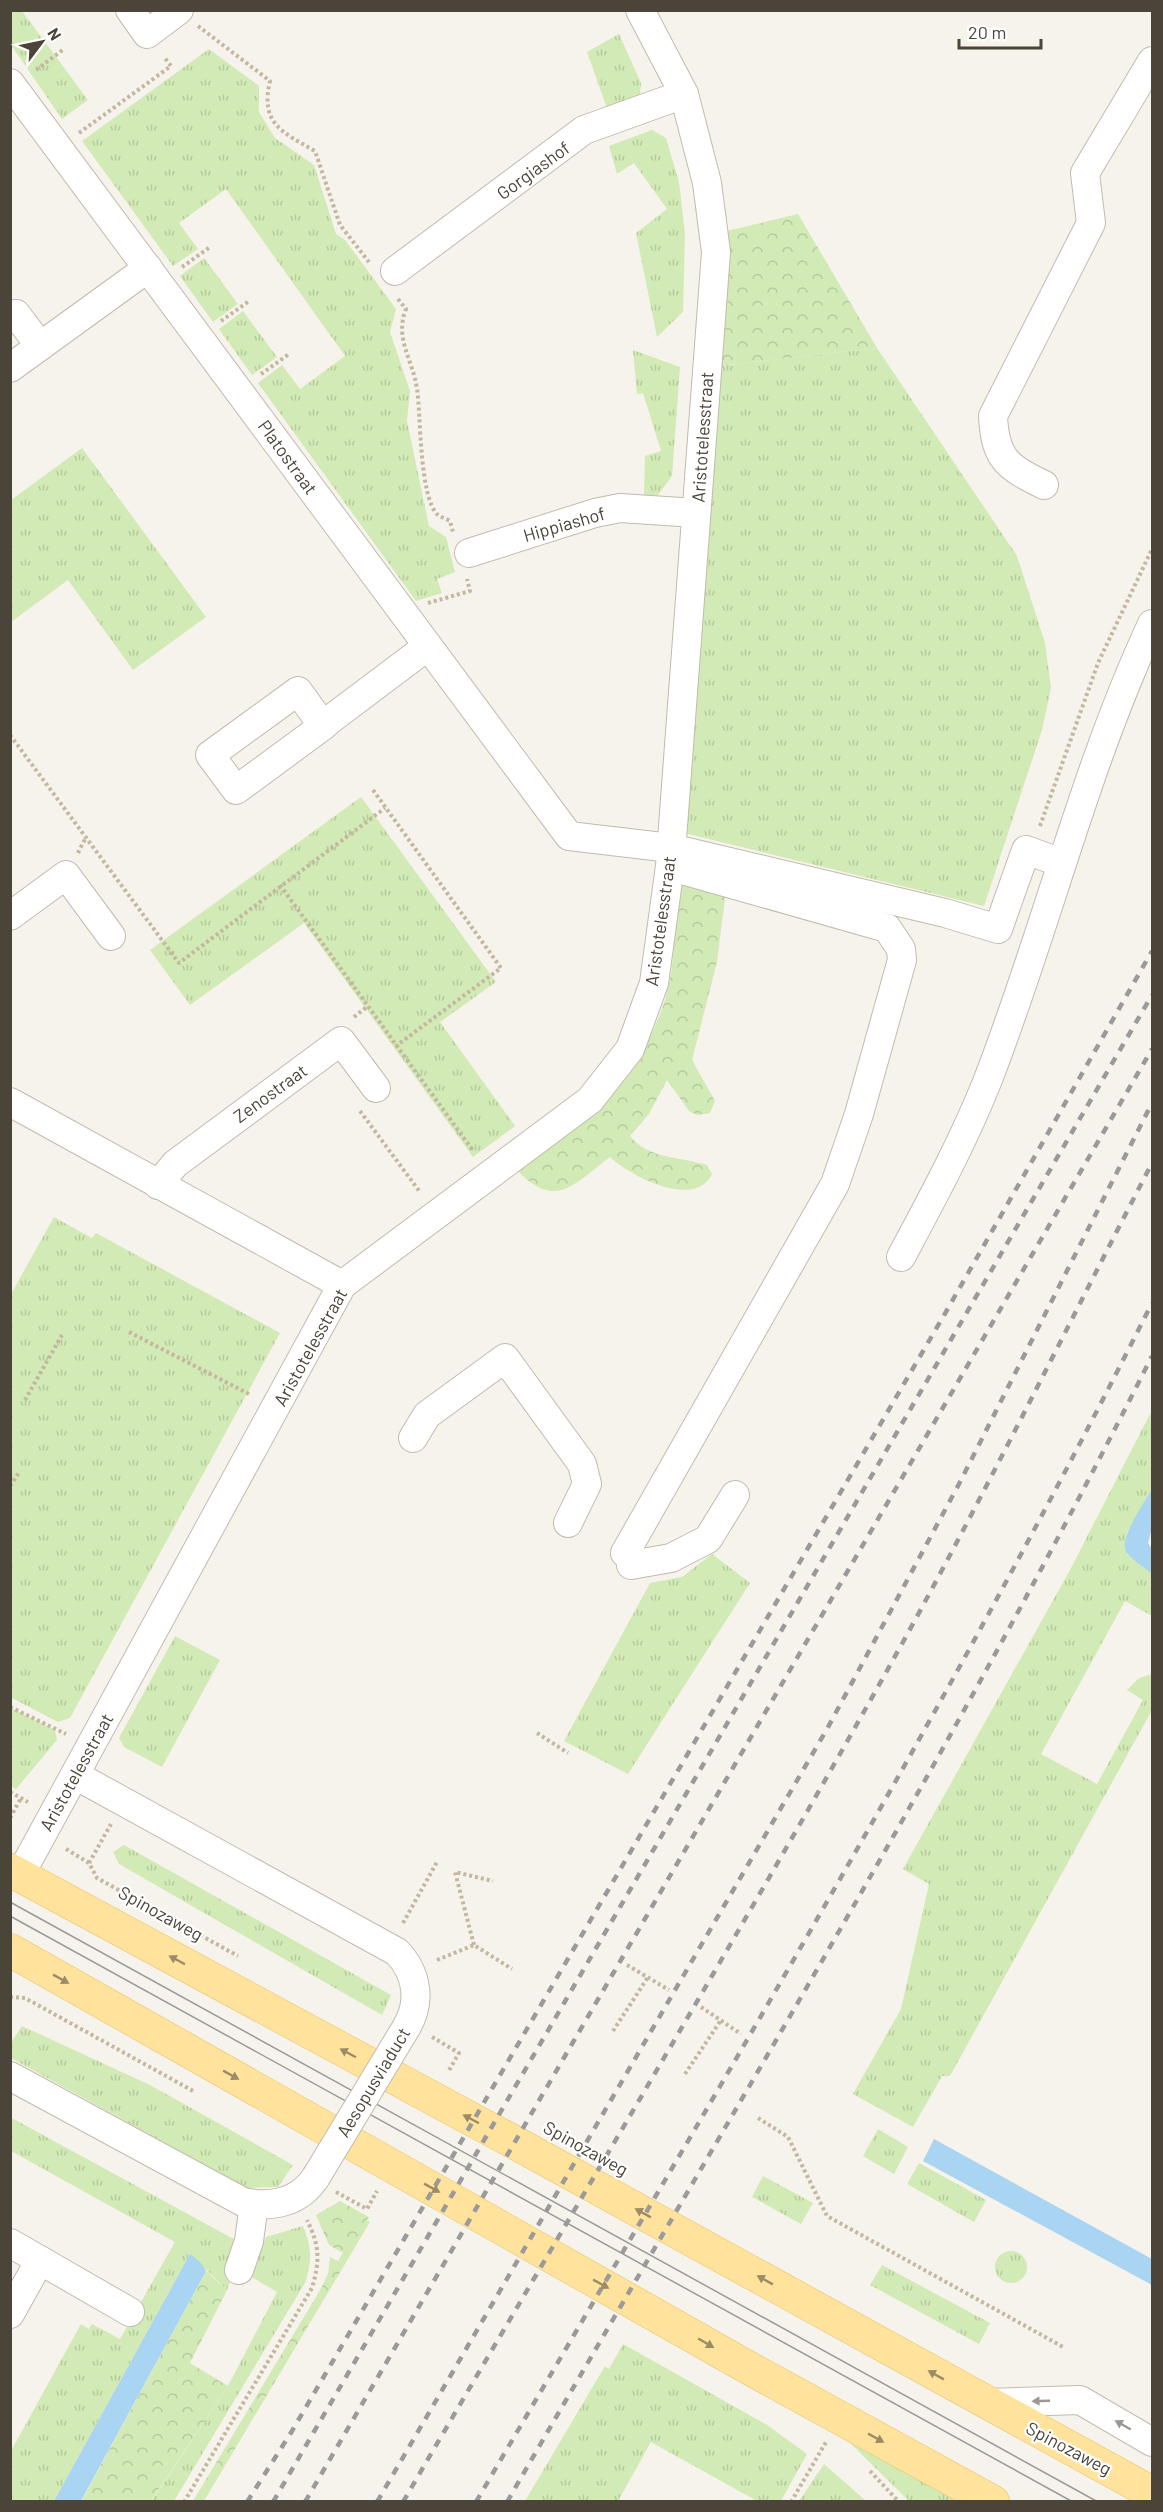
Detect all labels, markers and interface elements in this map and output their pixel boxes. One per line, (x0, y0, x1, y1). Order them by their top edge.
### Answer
north arrow (12, 12, 72, 72)
scale bar (959, 12, 1042, 50)
text: 20 m (968, 21, 1006, 43)
text: N (44, 24, 66, 43)
street label: Gorgiashof (492, 136, 574, 204)
street label: Aristotelesstraat (686, 371, 718, 503)
street label: Platostraat (254, 416, 322, 498)
street label: Hippiashof (520, 502, 608, 546)
street label: Aristotelesstraat (640, 855, 680, 987)
street label: Zenostraat (229, 1059, 311, 1127)
street label: Aristotelesstraat (269, 1284, 351, 1410)
street label: Aristotelesstraat (35, 1709, 117, 1835)
street label: Spinozaweg (115, 1881, 207, 1945)
one-way arrow (168, 1955, 185, 1965)
one-way arrow (53, 1974, 70, 1984)
street label: Aesopusviaduct (332, 2023, 414, 2141)
one-way arrow (339, 2048, 356, 2058)
one-way arrow (223, 2070, 240, 2080)
one-way arrow (463, 2114, 480, 2124)
street label: Spinozaweg (540, 2116, 632, 2180)
one-way arrow (423, 2183, 440, 2193)
one-way arrow (634, 2208, 651, 2218)
one-way arrow (756, 2275, 773, 2285)
one-way arrow (593, 2279, 610, 2289)
one-way arrow (698, 2338, 715, 2348)
one-way arrow (927, 2370, 944, 2380)
one-way arrow (1032, 2396, 1051, 2406)
street label: Spinozaweg (1023, 2416, 1115, 2480)
one-way arrow (1115, 2419, 1131, 2430)
one-way arrow (868, 2433, 885, 2443)

